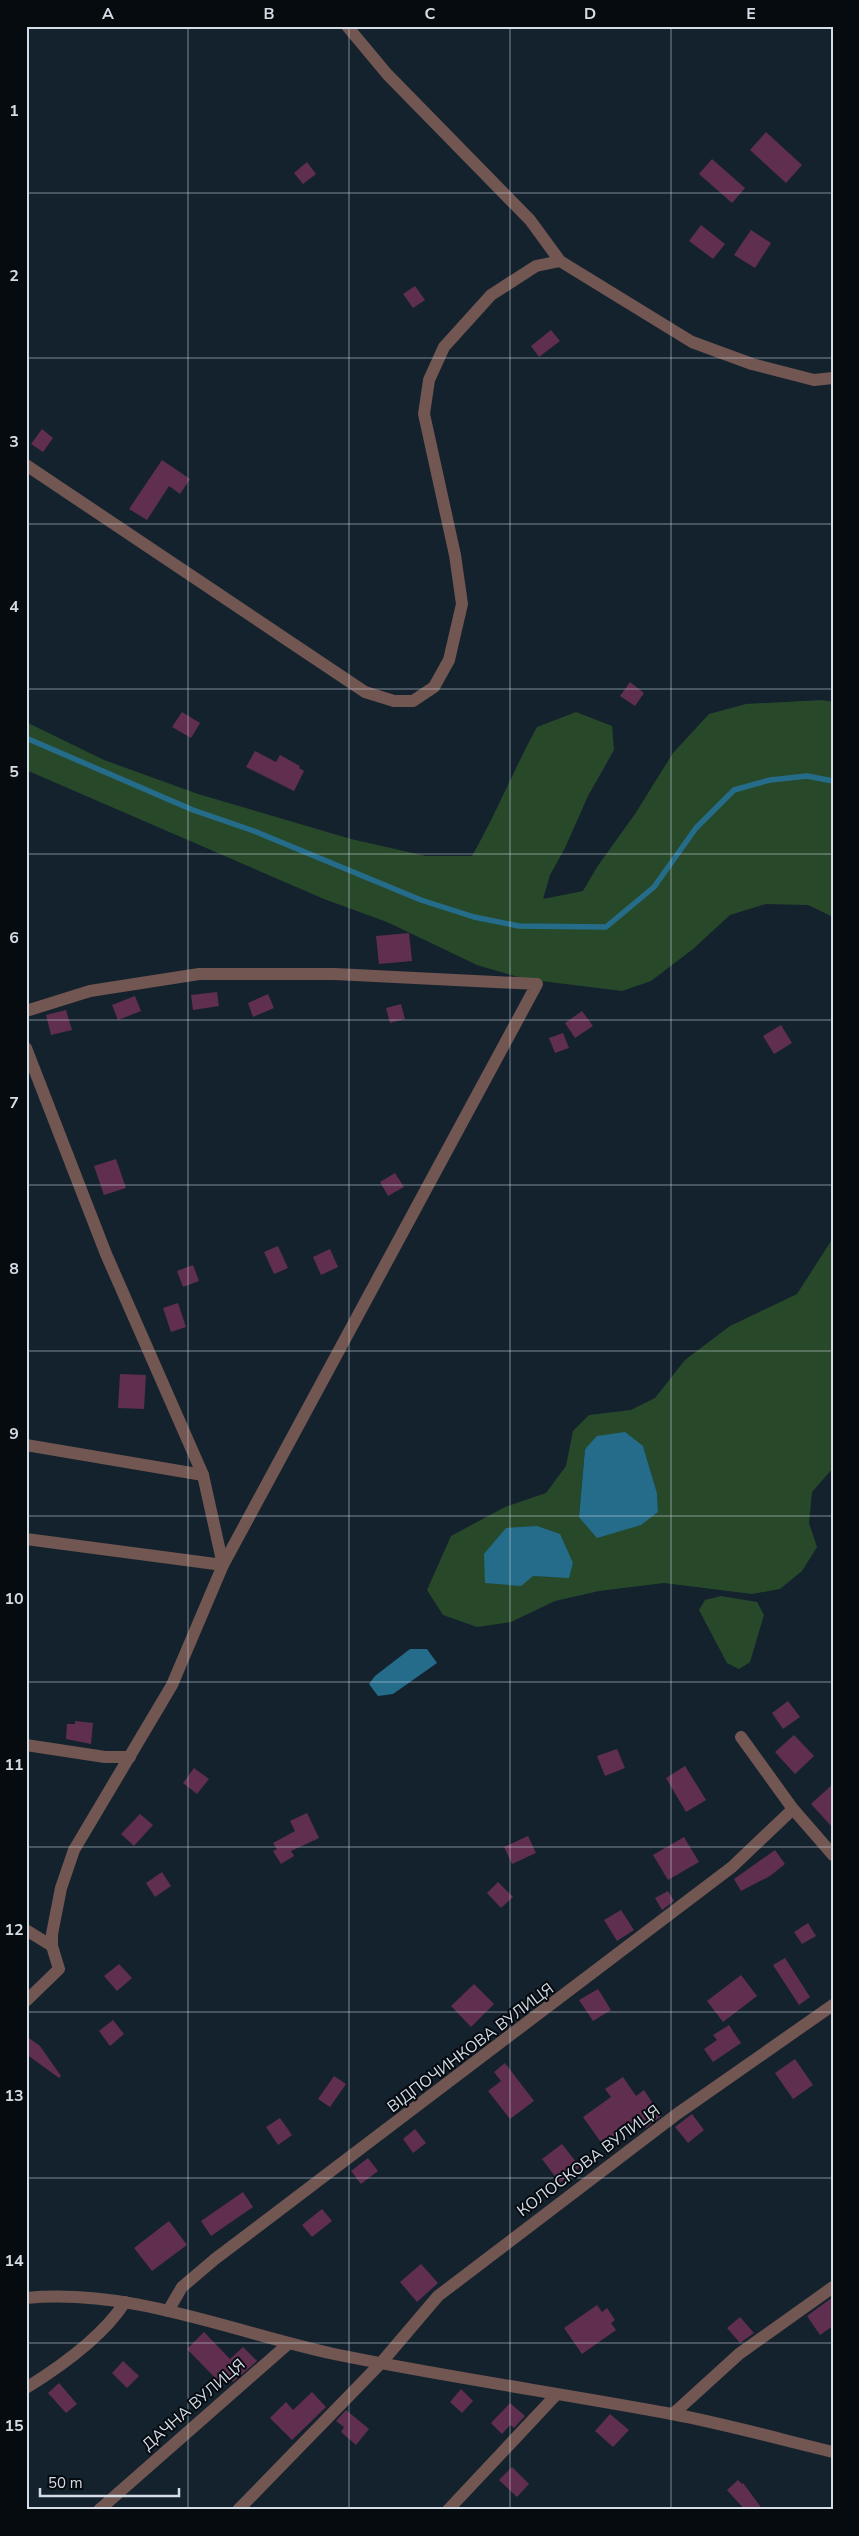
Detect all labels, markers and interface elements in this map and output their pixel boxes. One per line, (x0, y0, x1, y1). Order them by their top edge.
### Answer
text: A (102, 3, 114, 25)
text: B (263, 3, 275, 25)
text: C (425, 3, 436, 25)
text: D (584, 3, 596, 25)
text: E (746, 3, 756, 25)
text: 1 (9, 100, 19, 122)
text: 2 (9, 265, 19, 287)
text: 3 (9, 431, 19, 453)
text: 4 (9, 596, 19, 618)
text: 5 (9, 761, 19, 783)
text: 6 (9, 927, 19, 949)
text: 7 (9, 1092, 19, 1114)
text: 8 (9, 1258, 19, 1280)
text: 9 (9, 1423, 19, 1445)
text: 10 (4, 1588, 24, 1610)
text: 11 (4, 1754, 24, 1776)
text: 12 (4, 1919, 24, 1941)
street label: ВІДПОЧИНКОВА ВУЛИЦЯ (383, 1978, 558, 2118)
text: 13 (4, 2085, 24, 2107)
street label: КОЛОСКОВА ВУЛИЦЯ (513, 2100, 665, 2222)
text: 14 (4, 2250, 24, 2272)
street label: ДАЧНА ВУЛИЦЯ (137, 2354, 250, 2456)
text: 15 (4, 2415, 24, 2437)
scale bar (40, 2466, 179, 2498)
text: 50 m (48, 2473, 83, 2493)

